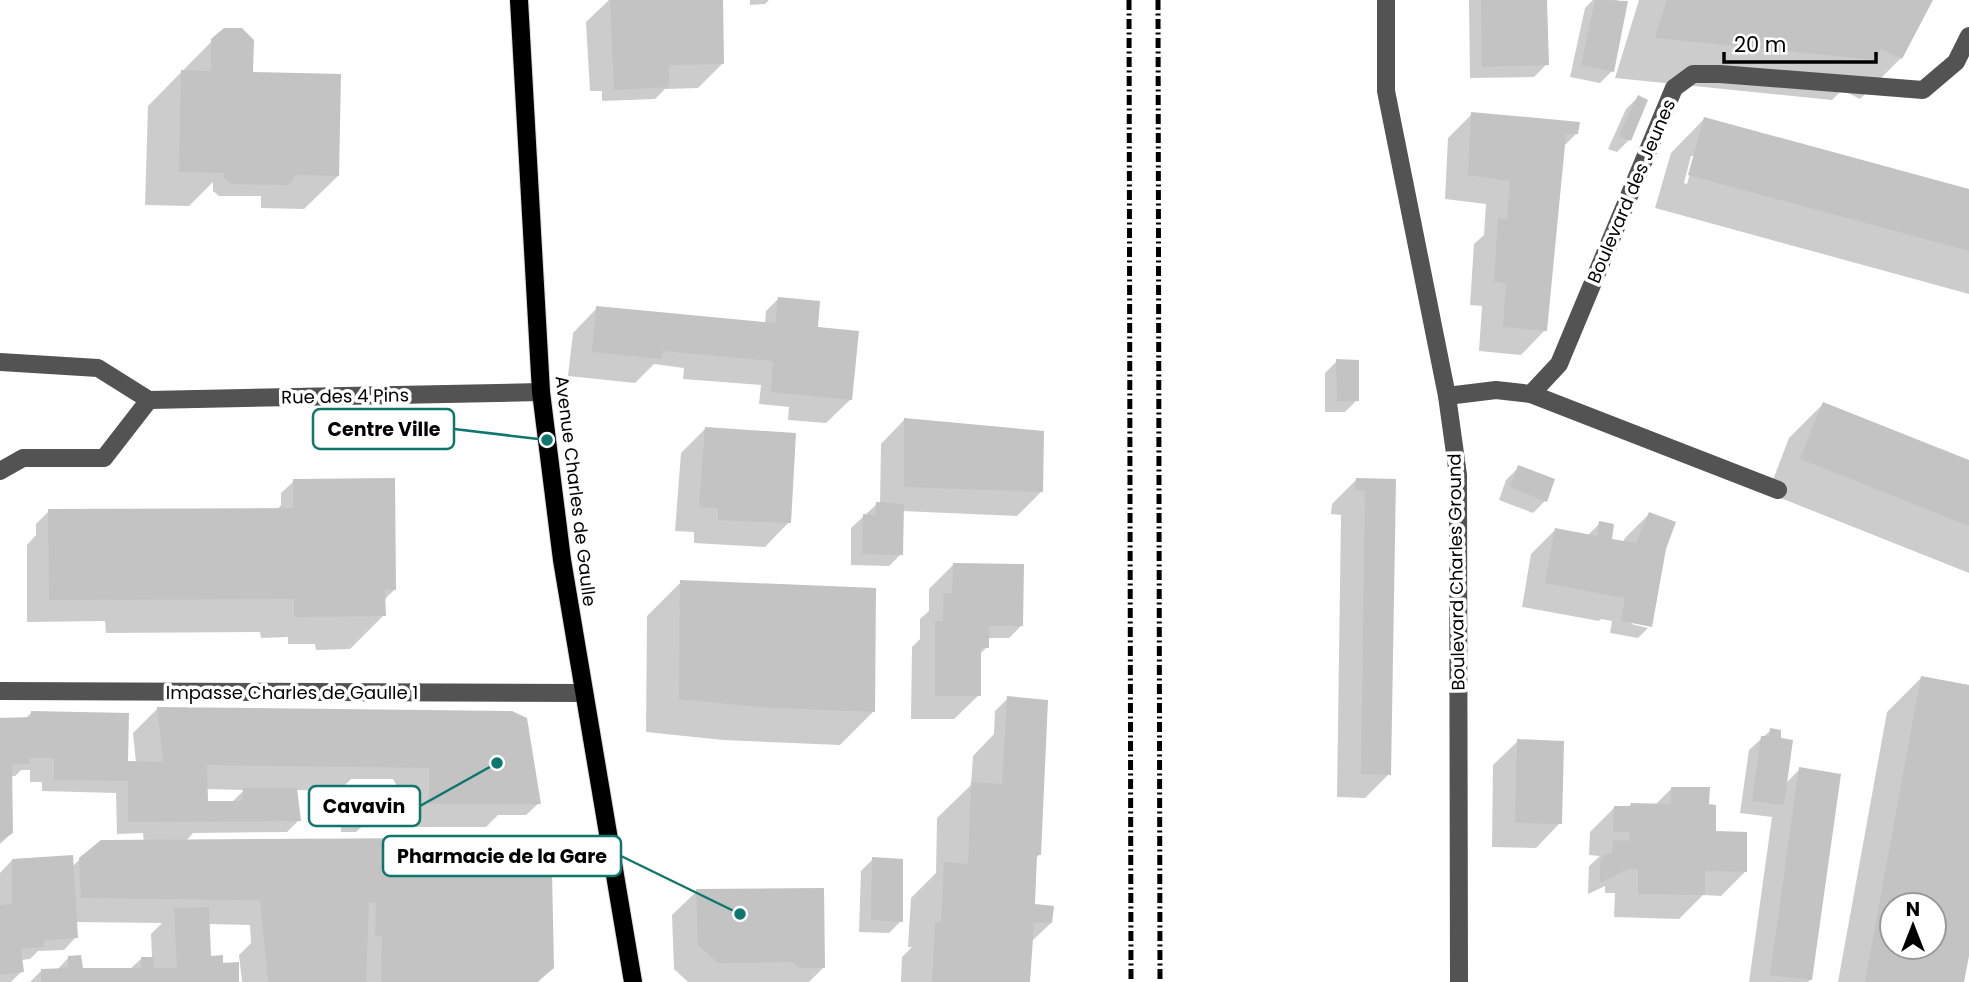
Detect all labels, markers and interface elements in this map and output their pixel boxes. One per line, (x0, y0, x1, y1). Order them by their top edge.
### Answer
scale bar (1724, 21, 1876, 65)
text: 20 m (1734, 30, 1787, 59)
street label: Boulevard des Jeunes (1581, 95, 1681, 287)
street label: Avenue Charles de Gaulle (549, 374, 603, 608)
street label: Rue des 4 Pins (281, 382, 409, 410)
callout: Centre Ville (313, 409, 454, 449)
text: Centre Ville (328, 416, 441, 443)
street label: Boulevard Charles Ground (1441, 453, 1471, 691)
street label: Impasse Charles de Gaulle 1 (166, 680, 418, 705)
callout: Cavavin (309, 786, 420, 826)
text: Cavavin (323, 793, 405, 820)
callout: Pharmacie de la Gare (383, 836, 621, 876)
text: Pharmacie de la Gare (397, 843, 607, 870)
north arrow (1878, 891, 1948, 961)
text: N (1906, 896, 1920, 923)

